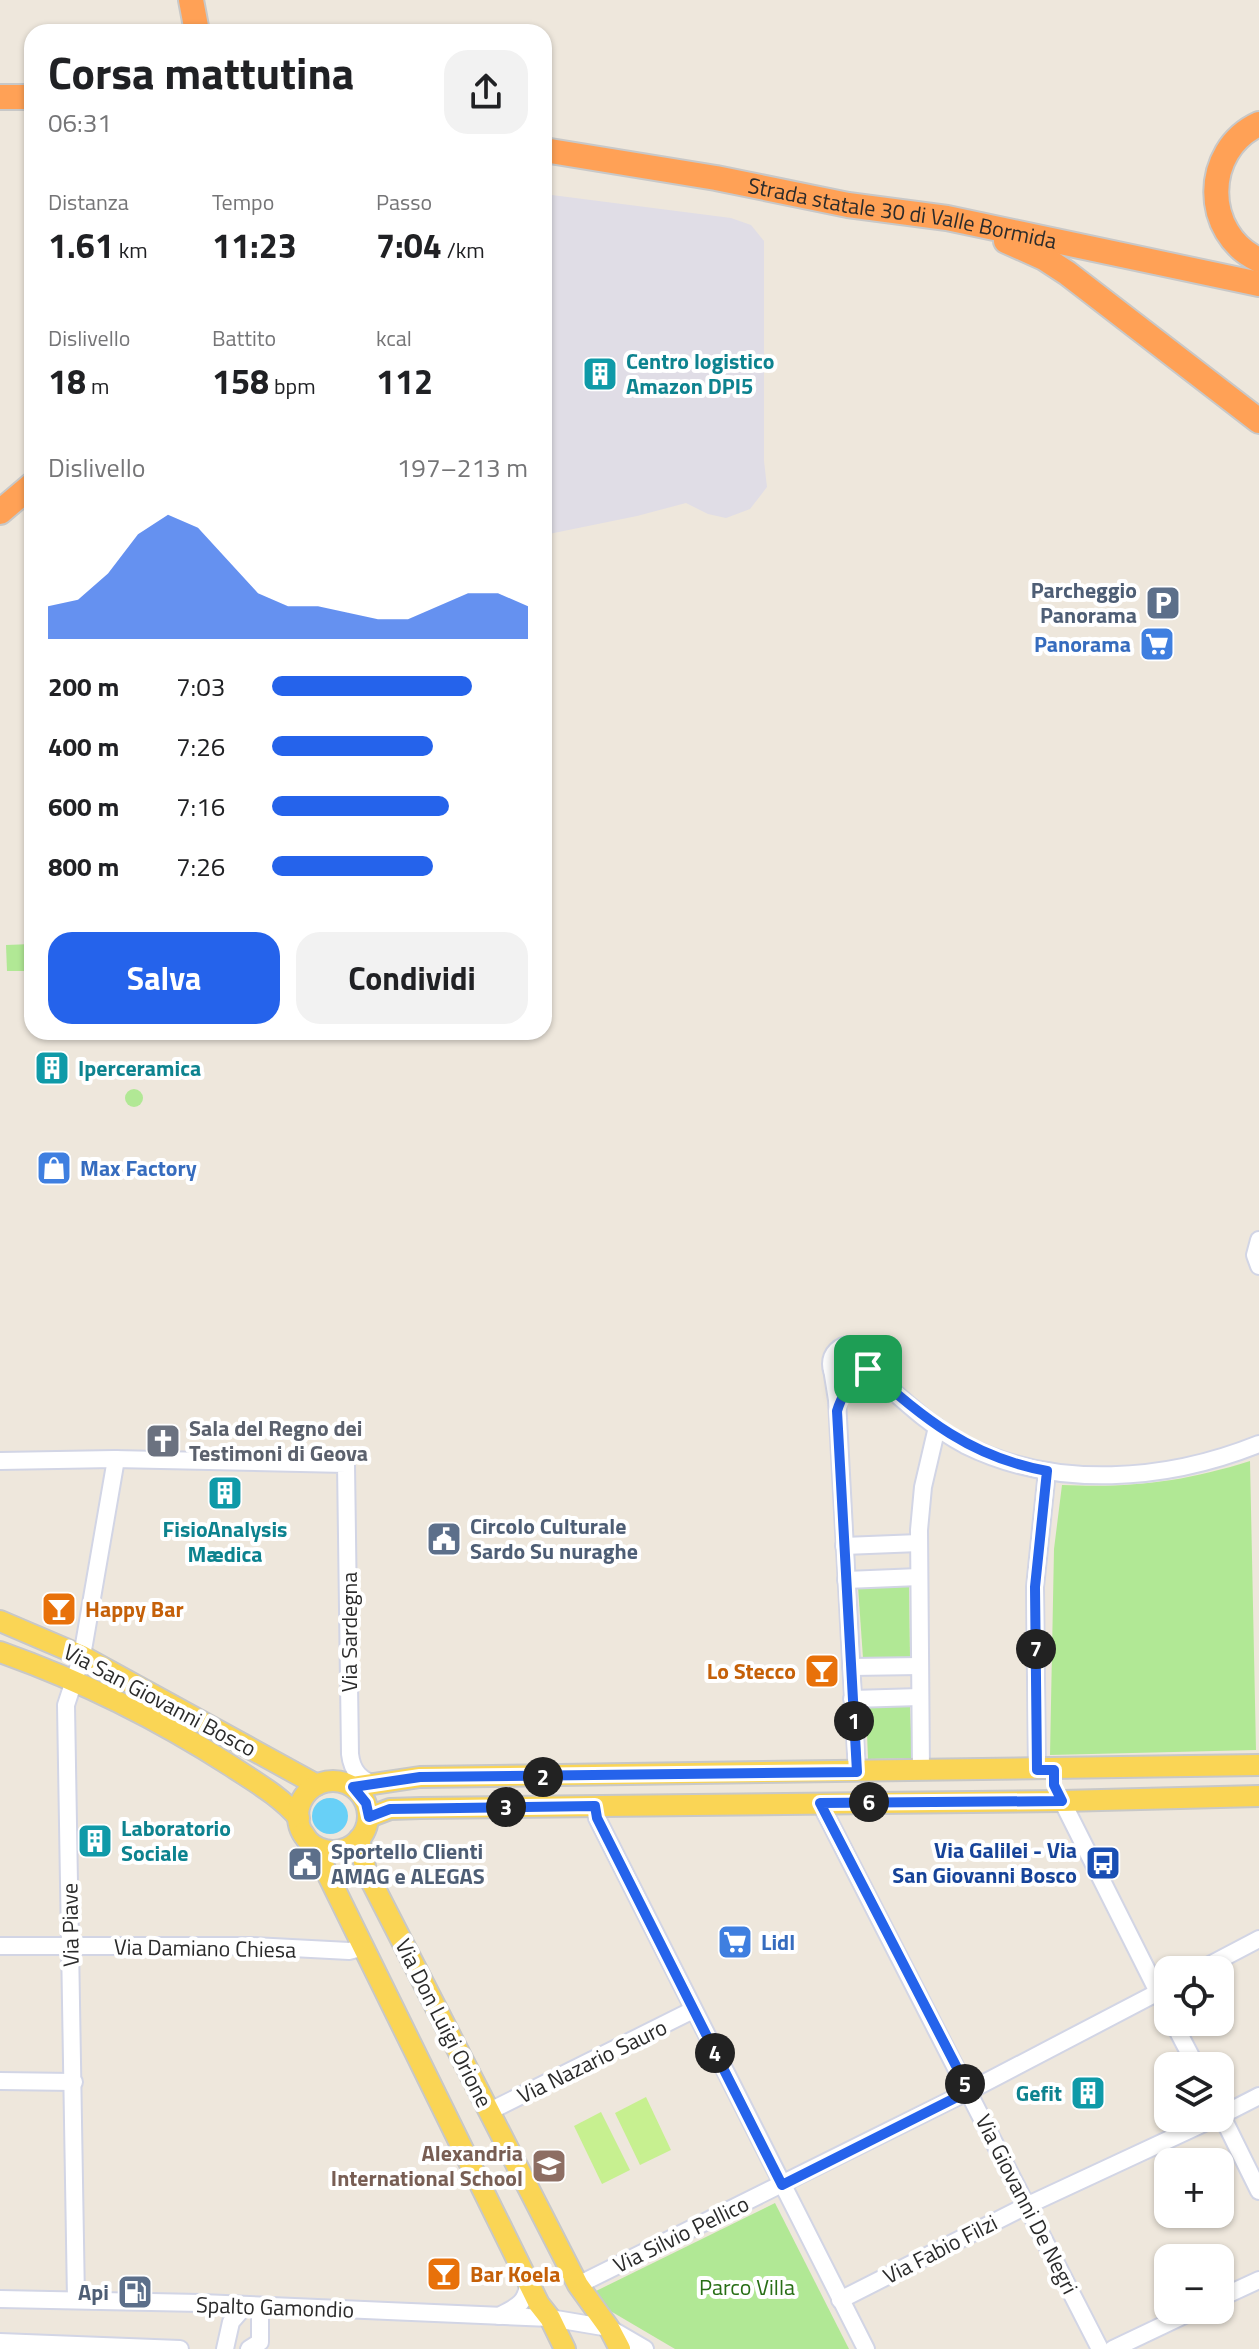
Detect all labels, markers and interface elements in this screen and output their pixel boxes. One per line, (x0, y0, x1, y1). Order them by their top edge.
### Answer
text: Corsa mattutina (48, 39, 354, 106)
button: share (444, 50, 528, 134)
text: 06:31 (48, 103, 112, 142)
street label: Strada statale 30 di Valle Bormida (745, 168, 1060, 258)
text: Distanza (48, 185, 129, 219)
text: Tempo (212, 185, 274, 219)
text: Passo (376, 185, 432, 219)
text: 1.61 (48, 219, 114, 271)
text: 11:23 (212, 219, 297, 271)
text: 7:04 (376, 219, 442, 271)
text: km (114, 233, 148, 267)
text: /km (442, 233, 485, 267)
text: Dislivello (48, 321, 130, 355)
text: Battito (212, 321, 276, 355)
text: kcal (376, 321, 412, 355)
place label: Centro logistico Amazon DPI5 (626, 344, 774, 403)
text: 18 (48, 355, 86, 407)
text: 158 (212, 355, 269, 407)
text: 112 (376, 355, 433, 407)
building icon: Centro logistico Amazon DPI5 (581, 355, 619, 393)
text: m (86, 369, 109, 403)
text: bpm (269, 369, 316, 403)
text: Dislivello (48, 448, 145, 487)
text: 197–213 m (397, 448, 528, 487)
place label: Parcheggio Panorama (1031, 573, 1137, 632)
parking icon: Parcheggio Panorama (1144, 584, 1182, 622)
supermarket icon: Panorama (1138, 625, 1176, 663)
place label: Panorama (1034, 627, 1131, 661)
text: 200 m (48, 667, 119, 706)
text: 7:03 (176, 667, 225, 706)
text: 400 m (48, 727, 119, 766)
text: 7:26 (176, 727, 225, 766)
text: 600 m (48, 787, 119, 826)
text: 7:16 (176, 787, 225, 826)
text: 800 m (48, 847, 119, 886)
text: 7:26 (176, 847, 225, 886)
button: Salva (48, 932, 280, 1024)
button: Condividi (296, 932, 528, 1024)
building icon: Iperceramica (33, 1049, 71, 1087)
place label: Iperceramica (78, 1051, 201, 1085)
shop icon: Max Factory (35, 1149, 73, 1187)
place label: Max Factory (80, 1151, 197, 1185)
pin (834, 1335, 902, 1403)
icon: arrive (846, 1347, 890, 1391)
place label: Sala del Regno dei Testimoni di Geova (189, 1411, 368, 1470)
church icon: Sala del Regno dei Testimoni di Geova (144, 1422, 182, 1460)
building icon: FisioAnalysis Mædica (206, 1474, 244, 1512)
place label: Circolo Culturale Sardo Su nuraghe (470, 1509, 638, 1568)
place label: FisioAnalysis Mædica (163, 1512, 287, 1571)
public building icon: Circolo Culturale Sardo Su nuraghe (425, 1520, 463, 1558)
street label: Via Sardegna (332, 1572, 366, 1692)
bar icon: Happy Bar (40, 1590, 78, 1628)
place label: Happy Bar (85, 1592, 184, 1626)
pin: 7 (1016, 1629, 1056, 1669)
text: 7 (1030, 1632, 1042, 1666)
street label: Via San Giovanni Bosco (58, 1635, 262, 1765)
bar icon: Lo Stecco (803, 1652, 841, 1690)
place label: Lo Stecco (707, 1654, 796, 1688)
pin: 1 (834, 1701, 874, 1741)
text: 1 (848, 1704, 860, 1738)
pin: 2 (523, 1757, 563, 1797)
text: 2 (537, 1760, 549, 1794)
pin: 6 (849, 1782, 889, 1822)
text: 6 (863, 1785, 875, 1819)
pin: 3 (486, 1787, 526, 1827)
text: 3 (500, 1790, 512, 1824)
place label: Laboratorio Sociale (121, 1811, 231, 1870)
building icon: Laboratorio Sociale (76, 1822, 114, 1860)
place label: Via Galilei - Via San Giovanni Bosco (892, 1833, 1077, 1892)
place label: Sportello Clienti AMAG e ALEGAS (331, 1834, 485, 1893)
bus stop icon: Via Galilei - Via San Giovanni Bosco (1084, 1844, 1122, 1882)
public building icon: Sportello Clienti AMAG e ALEGAS (286, 1845, 324, 1883)
street label: Via Piave (52, 1883, 88, 1967)
supermarket icon: Lidl (716, 1923, 754, 1961)
place label: Lidl (761, 1925, 795, 1959)
street label: Via Damiano Chiesa (114, 1929, 296, 1967)
street label: Via Don Luigi Orione (387, 1933, 501, 2113)
map controls (1154, 1956, 1234, 2324)
button: locate (1154, 1956, 1234, 2036)
street label: Via Nazario Sauro (511, 2010, 673, 2112)
pin: 4 (695, 2033, 735, 2073)
text: 4 (709, 2036, 721, 2070)
button: layers (1154, 2052, 1234, 2132)
pin: 5 (945, 2064, 985, 2104)
text: 5 (959, 2067, 971, 2101)
building icon: Gefit (1069, 2074, 1107, 2112)
place label: Gefit (1016, 2076, 1062, 2110)
street label: Via Giovanni De Negri (967, 2108, 1087, 2300)
place label: Alexandria International School (331, 2136, 523, 2195)
school or university icon: Alexandria International School (530, 2147, 568, 2185)
button: + (1154, 2148, 1234, 2228)
street label: Via Silvio Pellico (607, 2186, 755, 2282)
street label: Via Fabio Filzi (877, 2206, 1003, 2292)
button: − (1154, 2244, 1234, 2324)
bar icon: Bar Koela (425, 2255, 463, 2293)
place label: Bar Koela (470, 2257, 560, 2291)
park label: Parco Villa (699, 2270, 795, 2304)
fuel station icon: Api (116, 2273, 154, 2311)
place label: Api (78, 2275, 109, 2309)
street label: Spalto Gamondio (195, 2287, 355, 2327)

